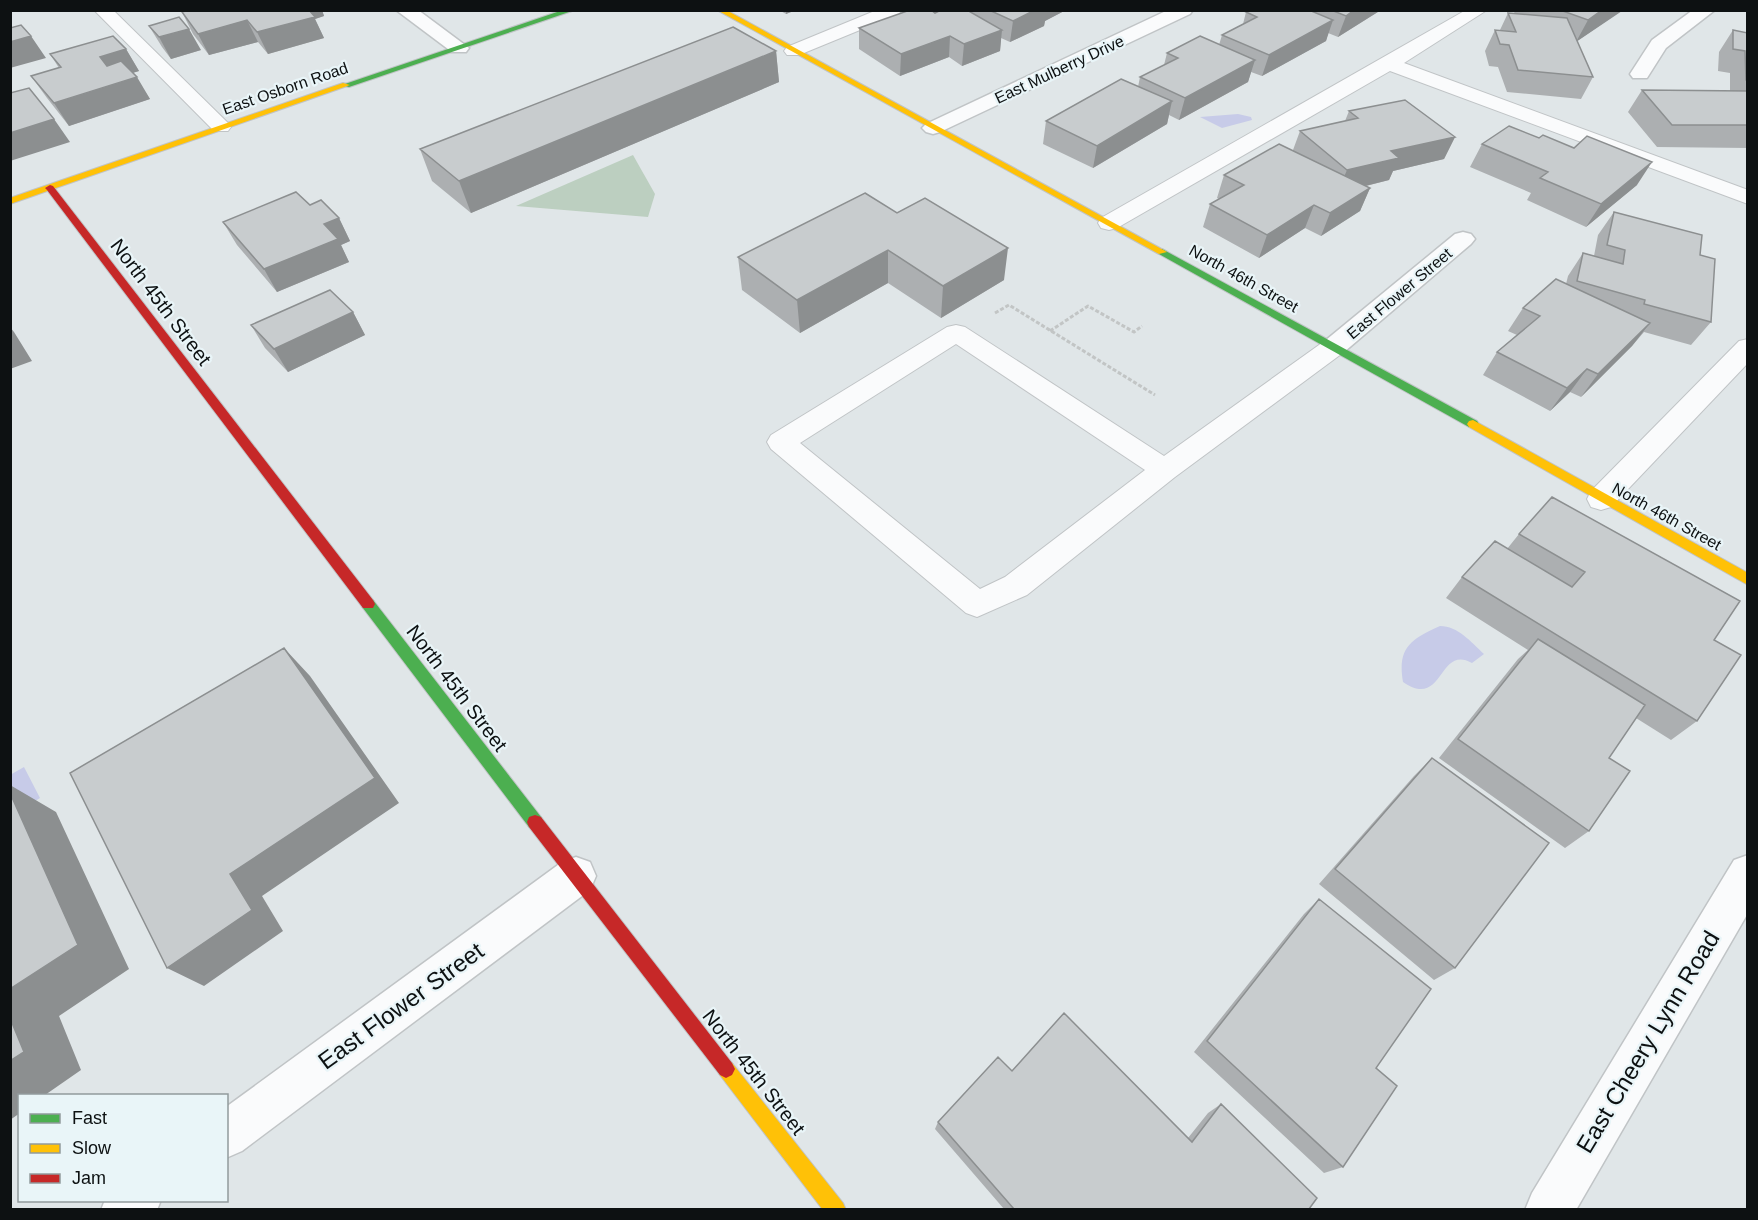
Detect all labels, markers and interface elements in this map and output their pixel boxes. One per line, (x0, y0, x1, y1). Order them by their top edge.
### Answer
street label: East Mulberry Drive (992, 32, 1127, 107)
street label: East Osborn Road (220, 59, 350, 118)
street label: North 45th Street (106, 235, 216, 370)
street label: North 46th Street (1186, 241, 1302, 316)
street label: East Flower Street (1343, 244, 1456, 342)
street label: North 46th Street (1609, 479, 1725, 554)
street label: North 45th Street (402, 621, 512, 756)
street label: East Cheery Lynn Road (1571, 926, 1725, 1158)
street label: East Flower Street (313, 936, 489, 1075)
street label: North 45th Street (698, 1005, 810, 1139)
legend (18, 1094, 228, 1202)
text: Fast (72, 1108, 107, 1128)
text: Slow (72, 1138, 112, 1158)
text: Jam (72, 1168, 106, 1188)

